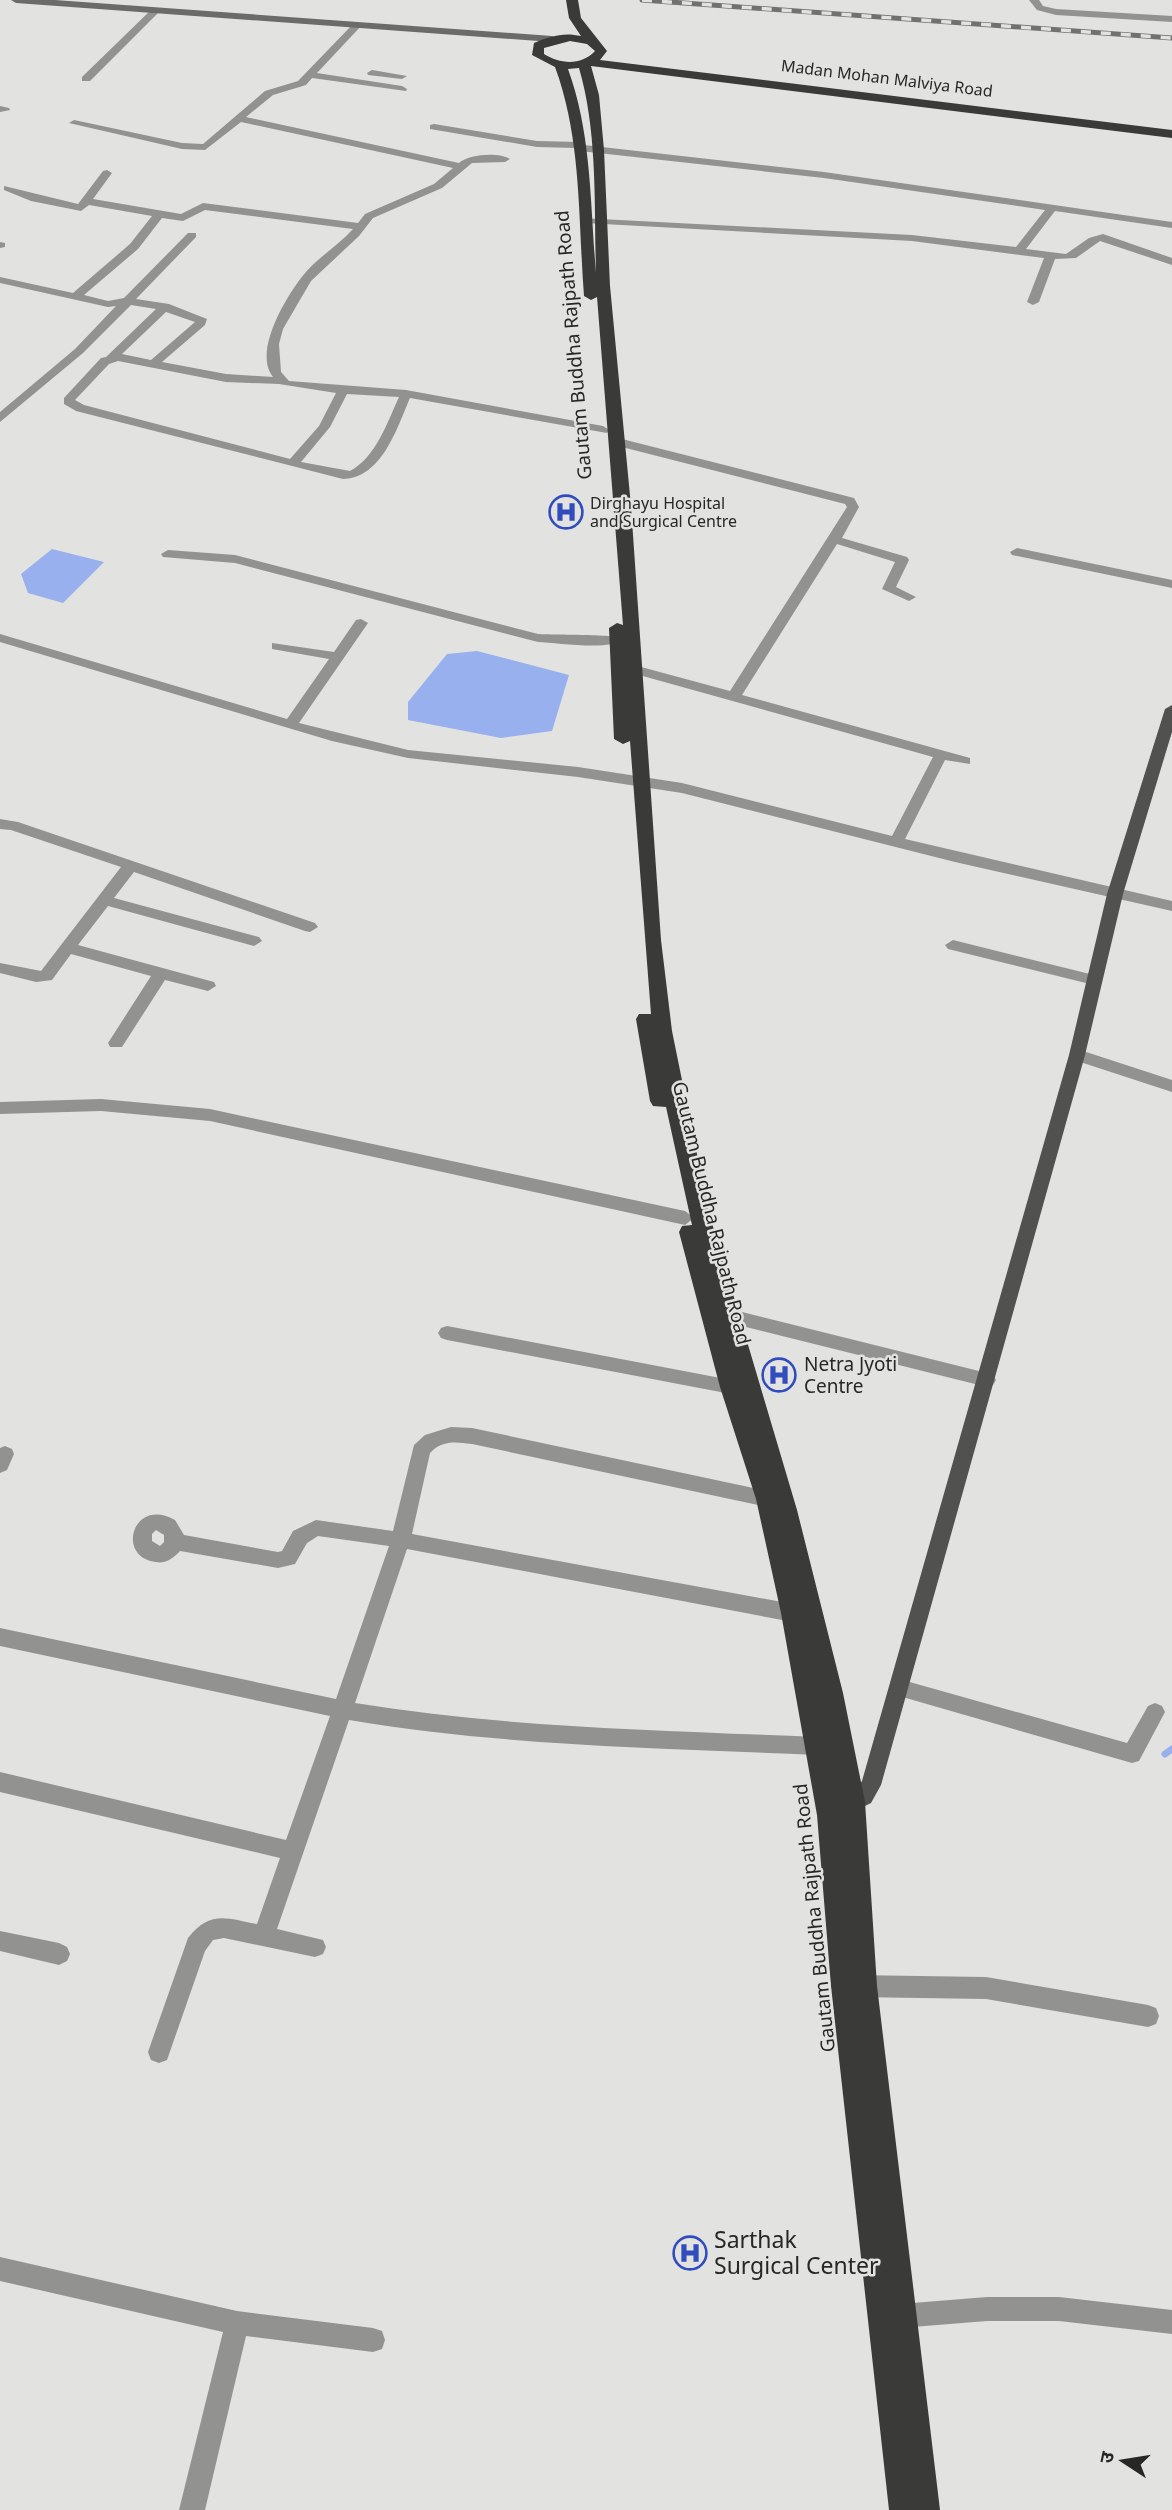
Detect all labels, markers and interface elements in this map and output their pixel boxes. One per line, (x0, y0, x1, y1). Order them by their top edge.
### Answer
street label: Madan Mohan Malviya Road (780, 54, 994, 102)
street label: Gautam Buddha Rajpath Road (548, 209, 598, 481)
place label: Dirghayu Hospital and Surgical Centre (590, 492, 737, 532)
hospital icon: Dirghayu Hospital and Surgical Centre (547, 493, 585, 531)
street label: Gautam Buddha Rajpath Road (667, 1079, 757, 1347)
place label: Netra Jyoti Centre (804, 1351, 897, 1399)
hospital icon: Netra Jyoti Centre (760, 1356, 798, 1394)
street label: Gautam Buddha Rajpath Road (787, 1782, 841, 2054)
place label: Sarthak Surgical Center (714, 2223, 879, 2281)
hospital icon: Sarthak Surgical Center (671, 2234, 709, 2272)
north arrow (1088, 2426, 1158, 2496)
text: उ (1092, 2448, 1120, 2466)

